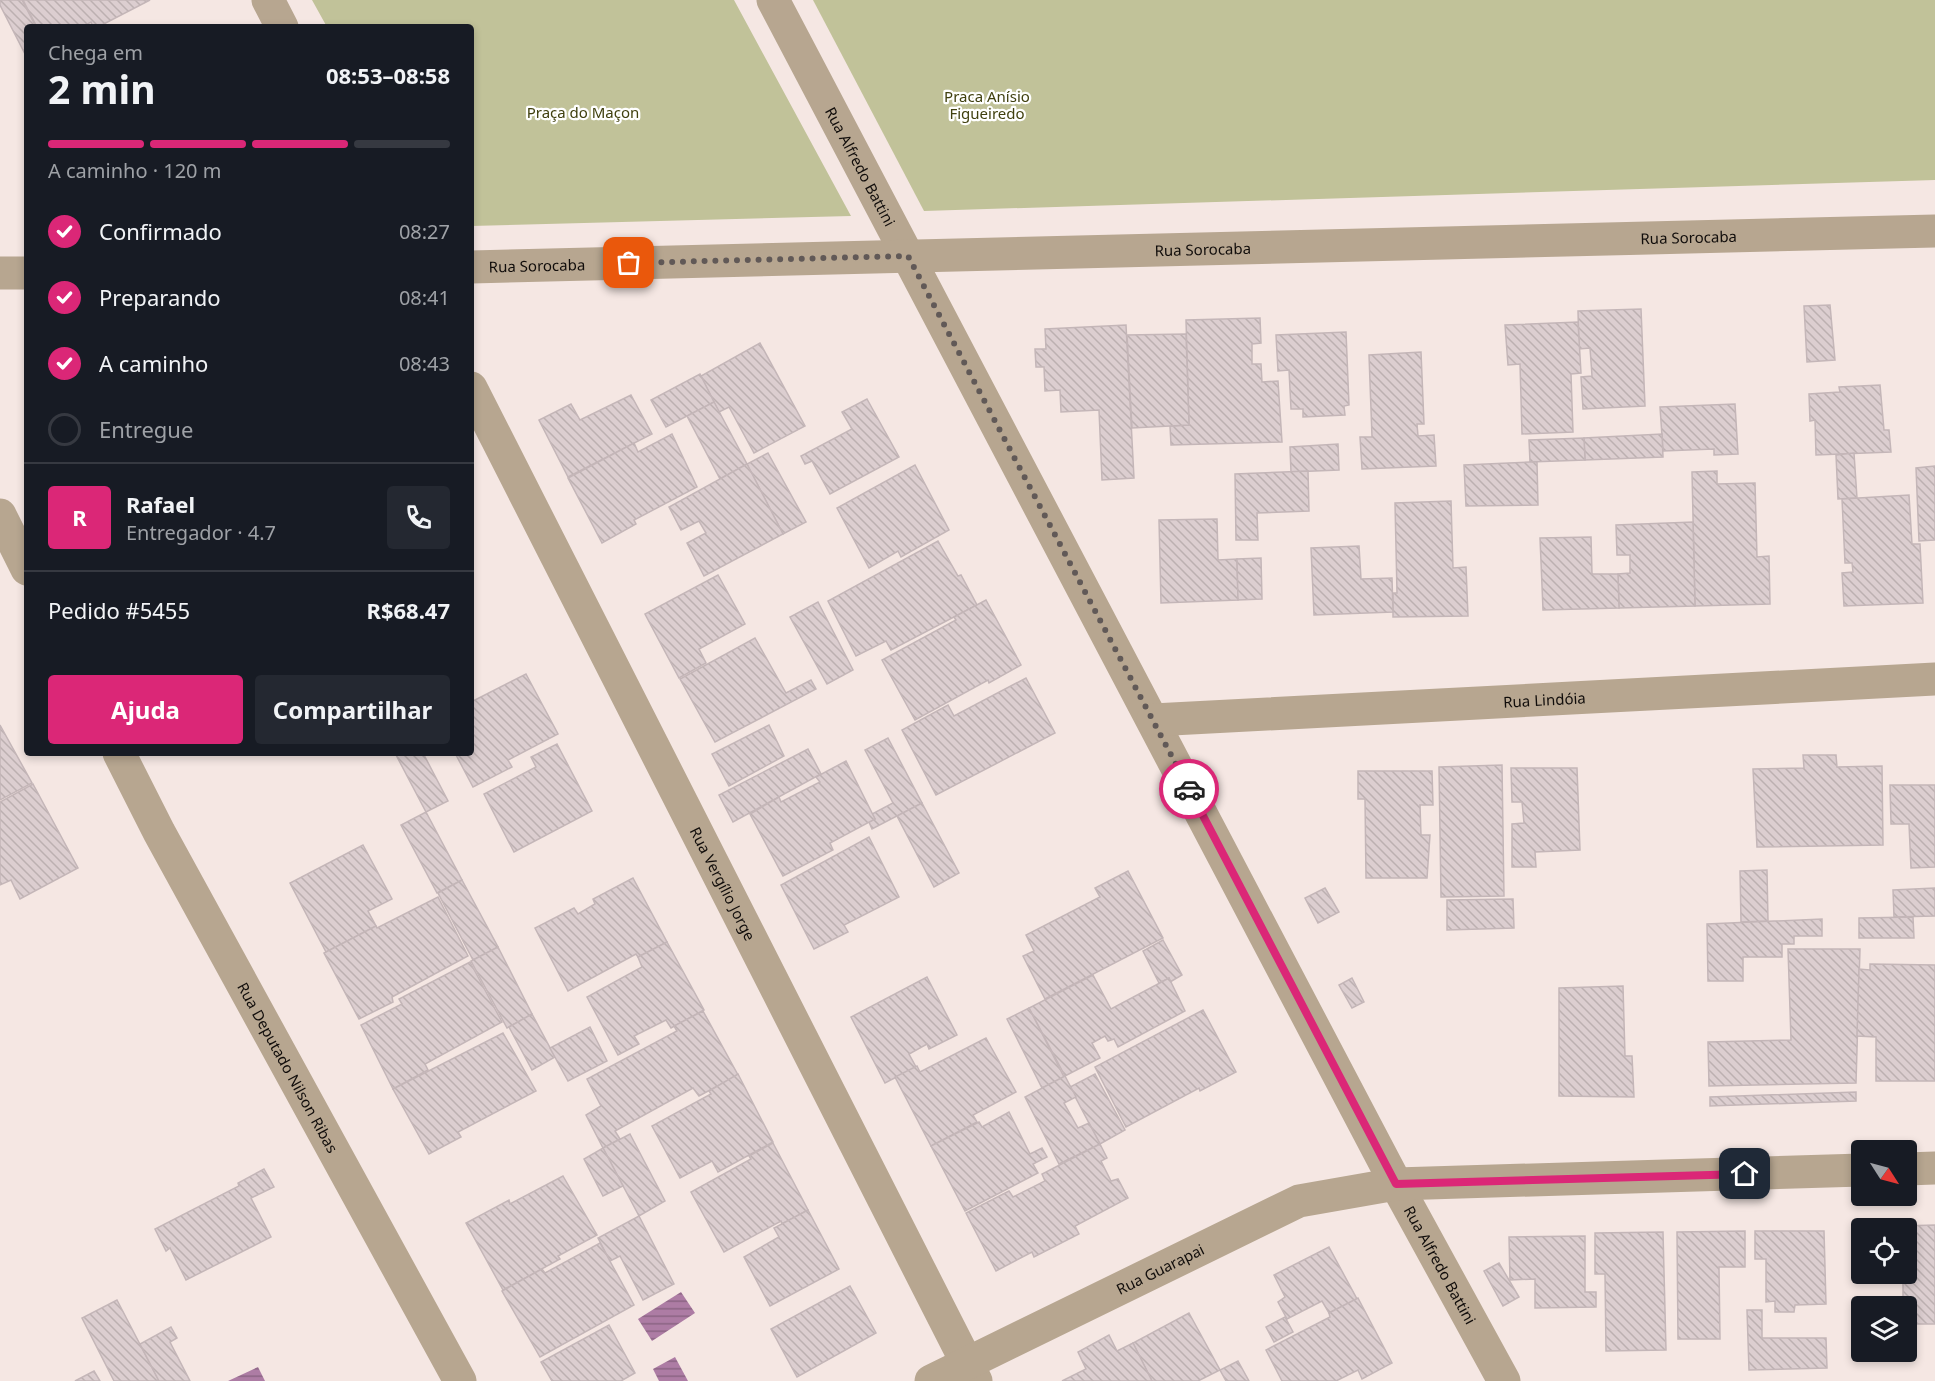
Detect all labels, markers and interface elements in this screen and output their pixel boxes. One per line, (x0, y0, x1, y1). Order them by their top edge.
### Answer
text: Chega em (48, 39, 143, 66)
text: 08:53–08:58 (326, 60, 450, 90)
text: 2 min (48, 62, 155, 115)
park label: Praca Anísio Figueiredo (944, 86, 1030, 123)
park label: Praça do Maçon (527, 102, 639, 122)
street label: Rua Alfredo Battini (821, 103, 900, 230)
text: A caminho · 120 m (48, 157, 221, 184)
icon: check (48, 215, 81, 248)
text: Confirmado (99, 216, 222, 246)
text: 08:27 (399, 218, 450, 245)
street label: Rua Sorocaba (1640, 226, 1737, 248)
pin (603, 237, 654, 288)
street label: Rua Sorocaba (1154, 238, 1251, 260)
icon: bag (612, 246, 645, 279)
street label: Rua Sorocaba (488, 254, 585, 277)
icon: check (48, 281, 81, 314)
text: Preparando (99, 282, 221, 312)
text: 08:41 (399, 284, 450, 311)
icon: check (48, 347, 81, 380)
text: A caminho (99, 348, 208, 378)
text: 08:43 (399, 350, 450, 377)
text: Entregue (99, 414, 193, 444)
button: phone (387, 486, 450, 549)
text: Rafael (126, 489, 195, 519)
text: R (72, 502, 87, 532)
text: Entregador · 4.7 (126, 519, 276, 546)
text: Pedido #5455 (48, 595, 190, 625)
text: R$68.47 (366, 595, 450, 625)
button: Ajuda (48, 675, 243, 744)
button: Compartilhar (255, 675, 450, 744)
street label: Rua Lindóia (1503, 687, 1586, 712)
courier (1159, 759, 1219, 819)
icon: car (1173, 773, 1206, 806)
street label: Rua Vergílio Jorge (686, 823, 760, 944)
street label: Rua Deputado Nilson Ribas (233, 979, 343, 1156)
north arrow (1851, 1140, 1917, 1206)
map controls (1851, 1140, 1917, 1362)
pin (1719, 1148, 1770, 1199)
icon: home (1728, 1157, 1761, 1190)
street label: Rua Alfredo Battini (1400, 1202, 1481, 1328)
button: locate (1851, 1218, 1917, 1284)
street label: Rua Guarapai (1113, 1239, 1207, 1299)
button: layers (1851, 1296, 1917, 1362)

